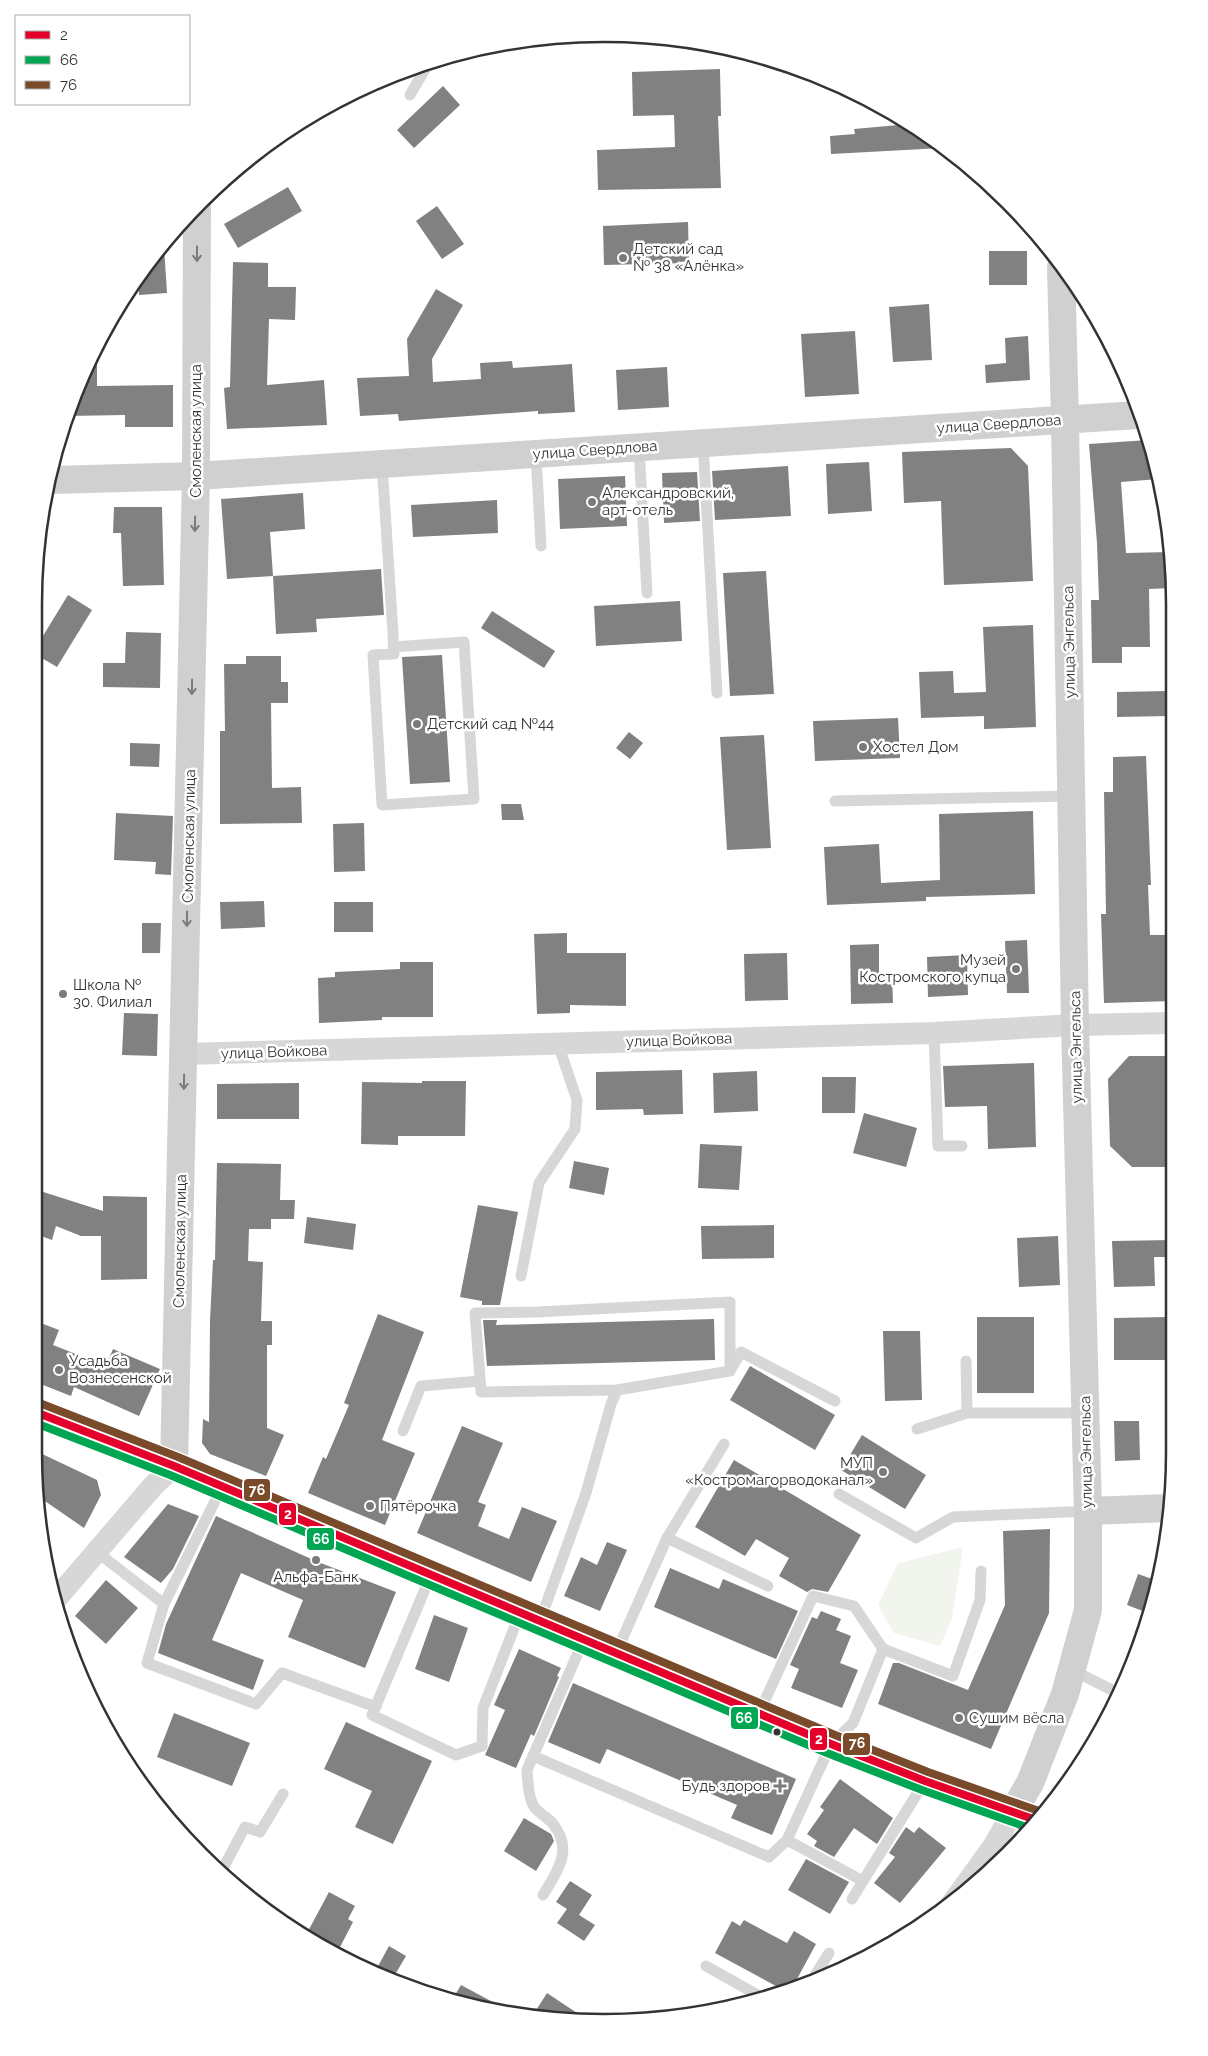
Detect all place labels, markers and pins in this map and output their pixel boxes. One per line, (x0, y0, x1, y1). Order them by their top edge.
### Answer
place label: Детский сад № 38 «Алёнка» (633, 240, 744, 275)
marker: Детский сад № 38 «Алёнка» (617, 252, 629, 264)
place label: Александровский, арт-отель (602, 484, 734, 519)
marker: Александровский, арт-отель (586, 496, 598, 508)
place label: Детский сад №44 (427, 715, 554, 733)
marker: Детский сад №44 (411, 718, 423, 730)
place label: Хостел Дом (873, 738, 959, 756)
marker: Хостел Дом (857, 741, 869, 753)
place label: Музей Костромского купца (859, 951, 1006, 986)
marker: Музей Костромского купца (1010, 963, 1022, 975)
place label: Школа № 30. Филиал (73, 976, 152, 1011)
marker: Школа № 30. Филиал (57, 988, 69, 1000)
place label: Усадьба Вознесенской (69, 1352, 172, 1387)
marker: Усадьба Вознесенской (53, 1364, 65, 1376)
place label: МУП «Костромагорводоканал» (685, 1454, 873, 1489)
marker: МУП «Костромагорводоканал» (877, 1466, 889, 1478)
place label: Пятёрочка (380, 1497, 456, 1515)
marker: Пятёрочка (364, 1500, 376, 1512)
marker: Альфа-Банк (310, 1554, 322, 1566)
place label: Альфа-Банк (273, 1568, 359, 1586)
place label: Сушим вёсла (969, 1709, 1064, 1727)
marker: Сушим вёсла (953, 1712, 965, 1724)
unlabelled marker (772, 1727, 782, 1737)
place label: Будь здоров (682, 1777, 770, 1795)
marker: Будь здоров (774, 1780, 786, 1792)

